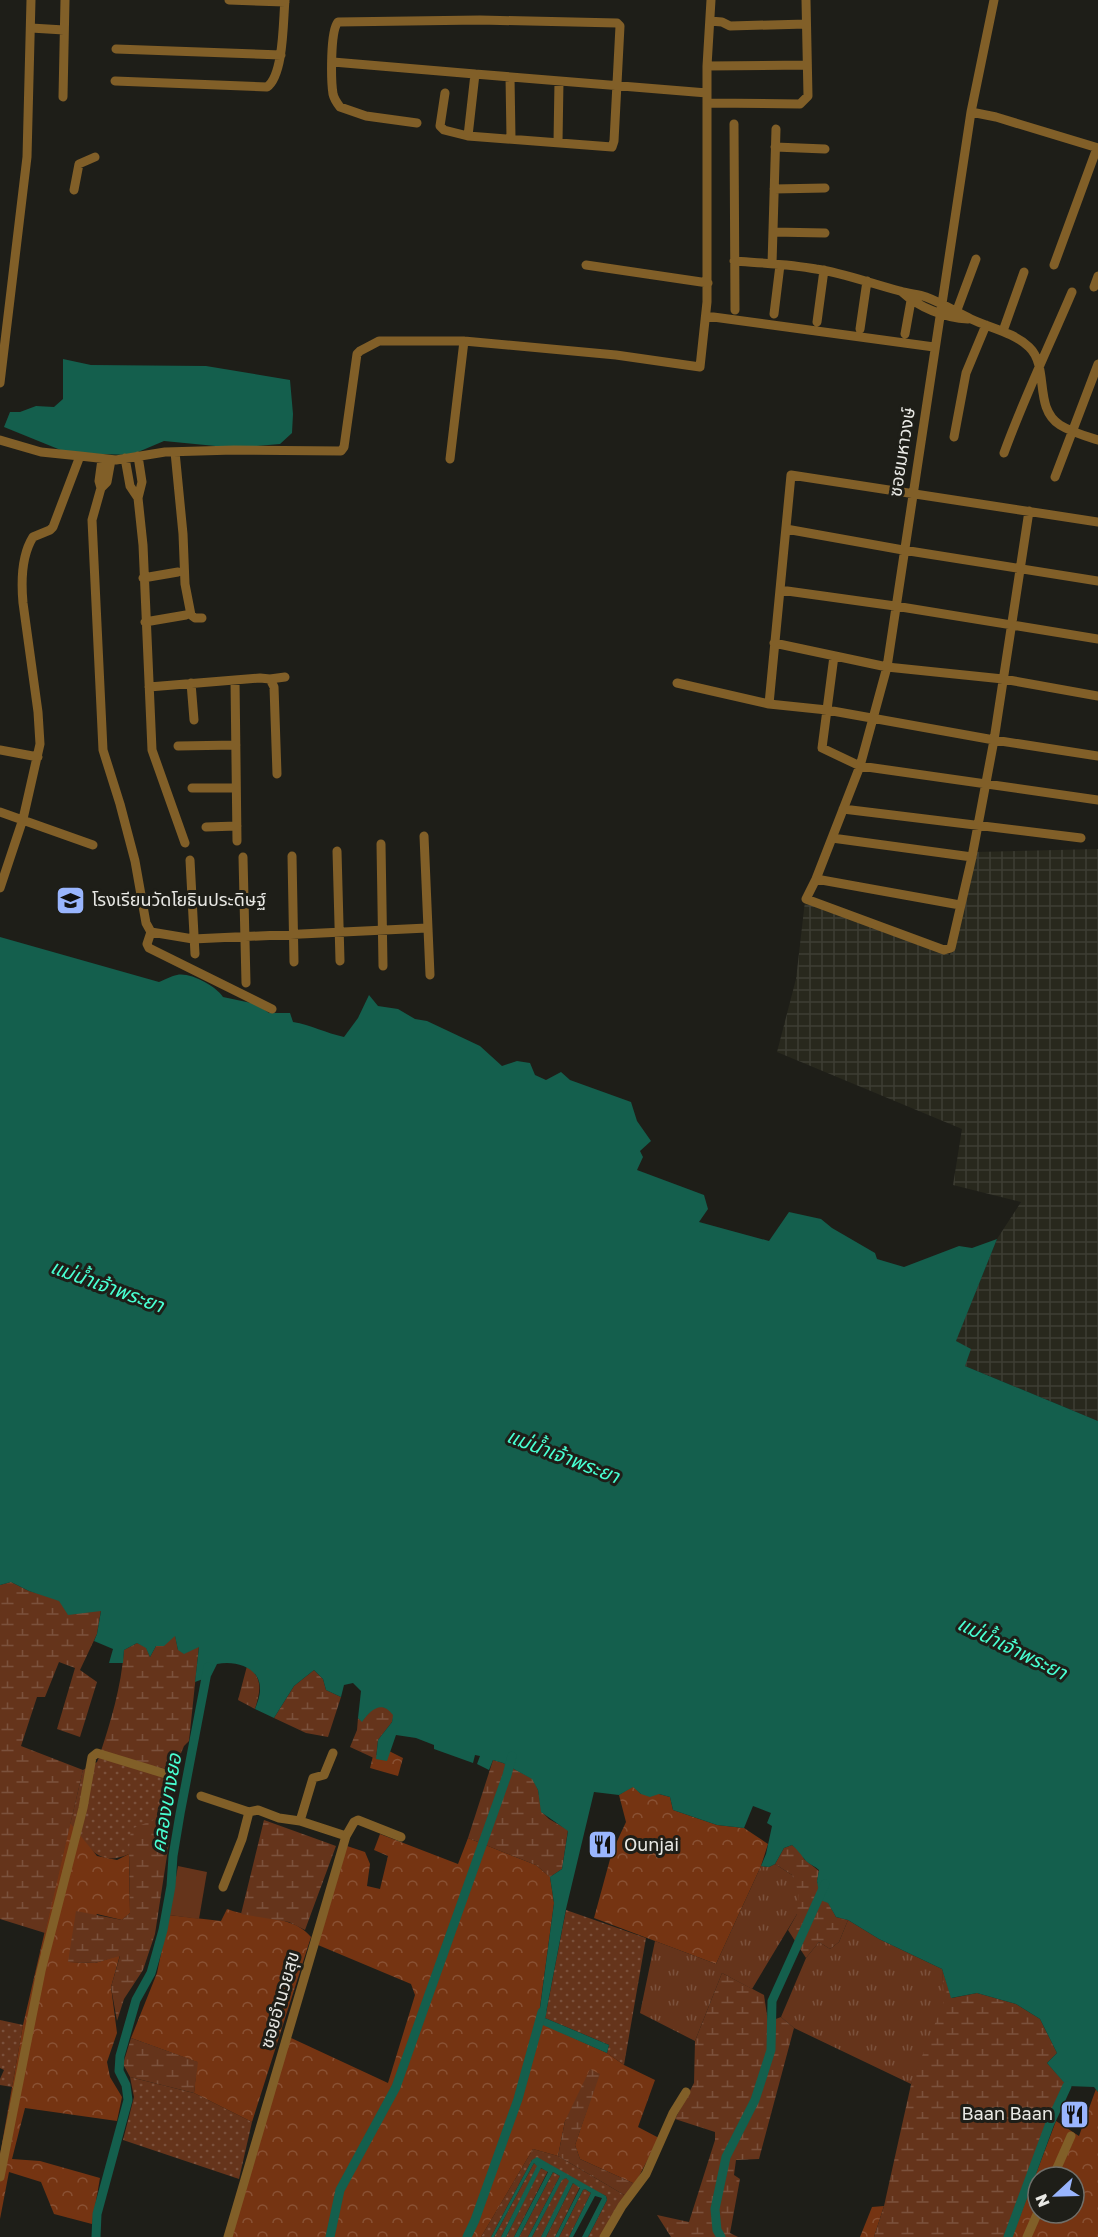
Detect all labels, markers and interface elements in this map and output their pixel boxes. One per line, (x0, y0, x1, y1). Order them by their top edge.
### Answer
street label: ซอยมหาวงษ์ (883, 406, 919, 498)
school or university icon: โรงเรียนวัดโยธินประดิษฐ์ (55, 884, 87, 916)
place label: โรงเรียนวัดโยธินประดิษฐ์ (92, 888, 266, 910)
water label: แม่น้ำเจ้าพระยา (48, 1253, 168, 1317)
water label: แม่น้ำเจ้าพระยา (504, 1422, 624, 1488)
water label: แม่น้ำเจ้าพระยา (954, 1609, 1072, 1684)
water label: คลองบางยอ (144, 1750, 186, 1854)
restaurant icon: Ounjai (587, 1829, 619, 1861)
place label: Ounjai (624, 1833, 679, 1855)
street label: ซอยอำนวยสุข (255, 1949, 304, 2051)
restaurant icon: Baan Baan (1058, 2098, 1090, 2130)
place label: Baan Baan (962, 2102, 1053, 2124)
north arrow (1026, 2165, 1086, 2225)
text: N (1031, 2191, 1054, 2210)

